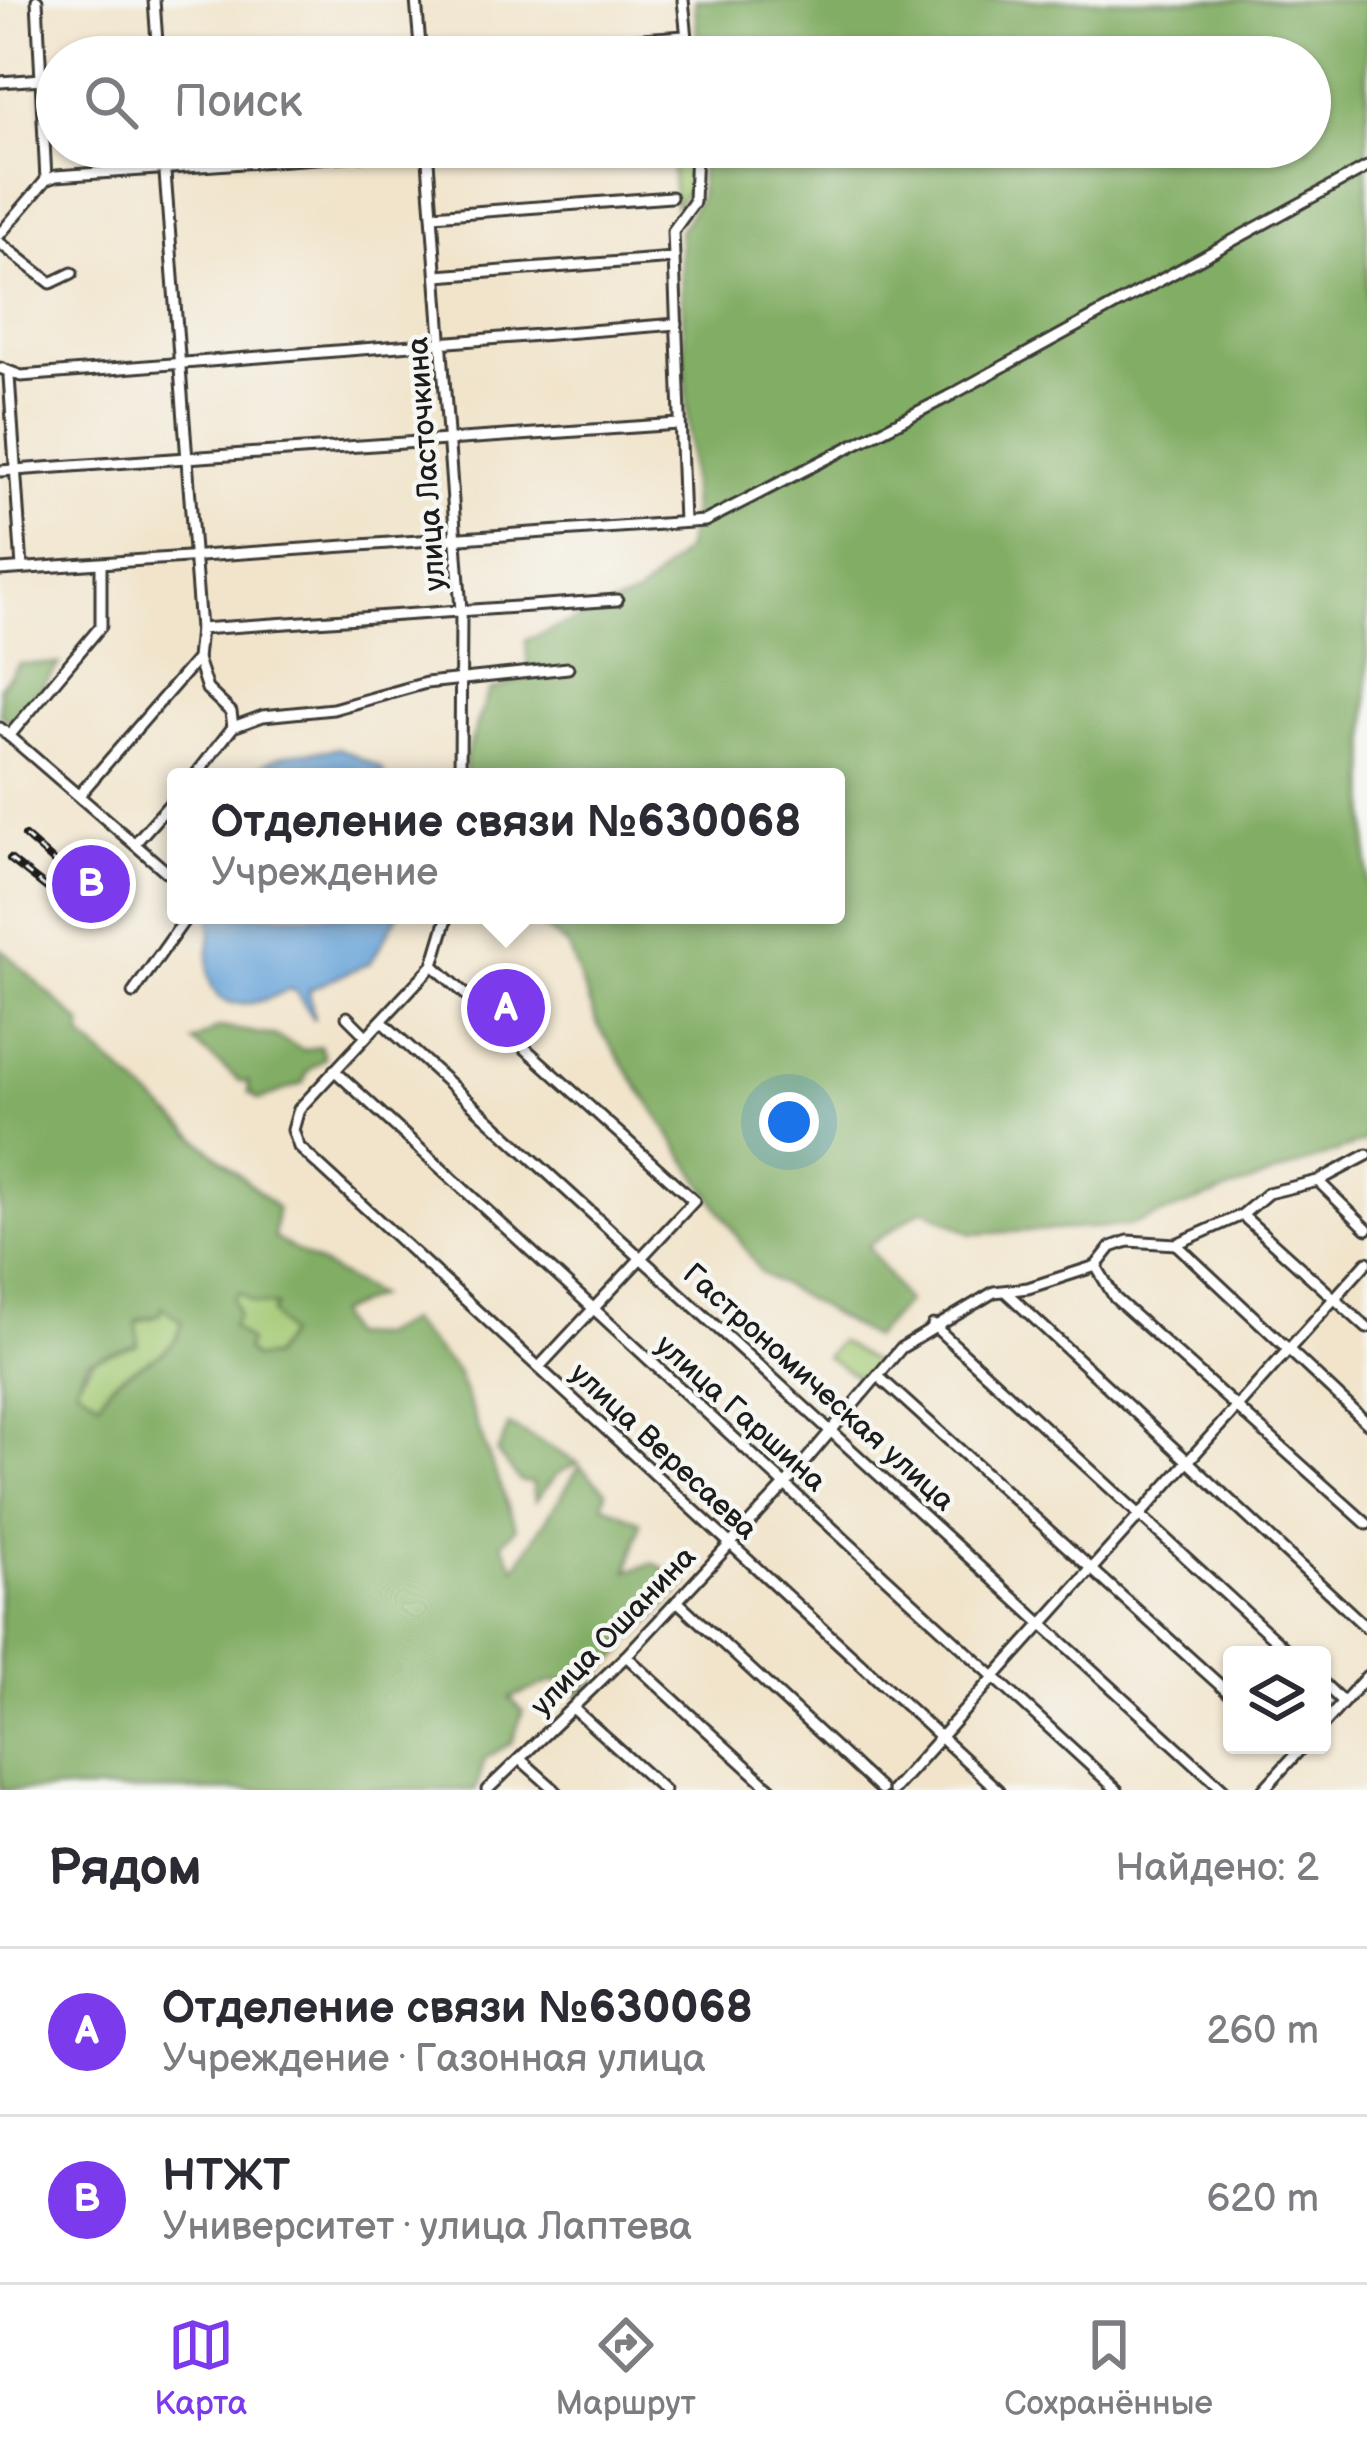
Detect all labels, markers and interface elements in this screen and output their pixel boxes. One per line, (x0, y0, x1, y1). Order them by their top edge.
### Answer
search box (36, 36, 1331, 168)
icon: search (78, 69, 144, 135)
text: Поиск (174, 75, 302, 130)
street label: улица Ласточкина (400, 335, 454, 592)
popup (167, 768, 845, 924)
text: Отделение связи №630068 (211, 795, 801, 850)
pin: B (52, 839, 130, 929)
text: Учреждение (211, 850, 438, 897)
pin: A (467, 963, 545, 1053)
your location (759, 1092, 819, 1152)
street label: Гастрономическая улица (675, 1256, 962, 1519)
street label: улица Гаршина (648, 1328, 833, 1500)
street label: улица Вересаева (562, 1356, 765, 1548)
street label: улица Ошанина (524, 1539, 704, 1724)
map controls (1223, 1646, 1331, 1754)
button: layers (1223, 1646, 1331, 1754)
text: Рядом (48, 1838, 202, 1899)
text: Найдено: 2 (1115, 1845, 1319, 1892)
text: Отделение связи №630068 (162, 1981, 753, 2036)
text: A (75, 2008, 99, 2055)
text: 260 m (1206, 2008, 1319, 2055)
text: Учреждение · Газонная улица (162, 2036, 706, 2083)
text: НТЖТ (162, 2149, 290, 2204)
text: B (73, 2176, 101, 2223)
text: 620 m (1206, 2176, 1319, 2223)
text: Университет · улица Лаптева (162, 2204, 692, 2251)
tab: Карта (154, 2312, 247, 2424)
tab: Маршрут (556, 2312, 696, 2424)
tab: Сохранённые (1004, 2312, 1213, 2424)

